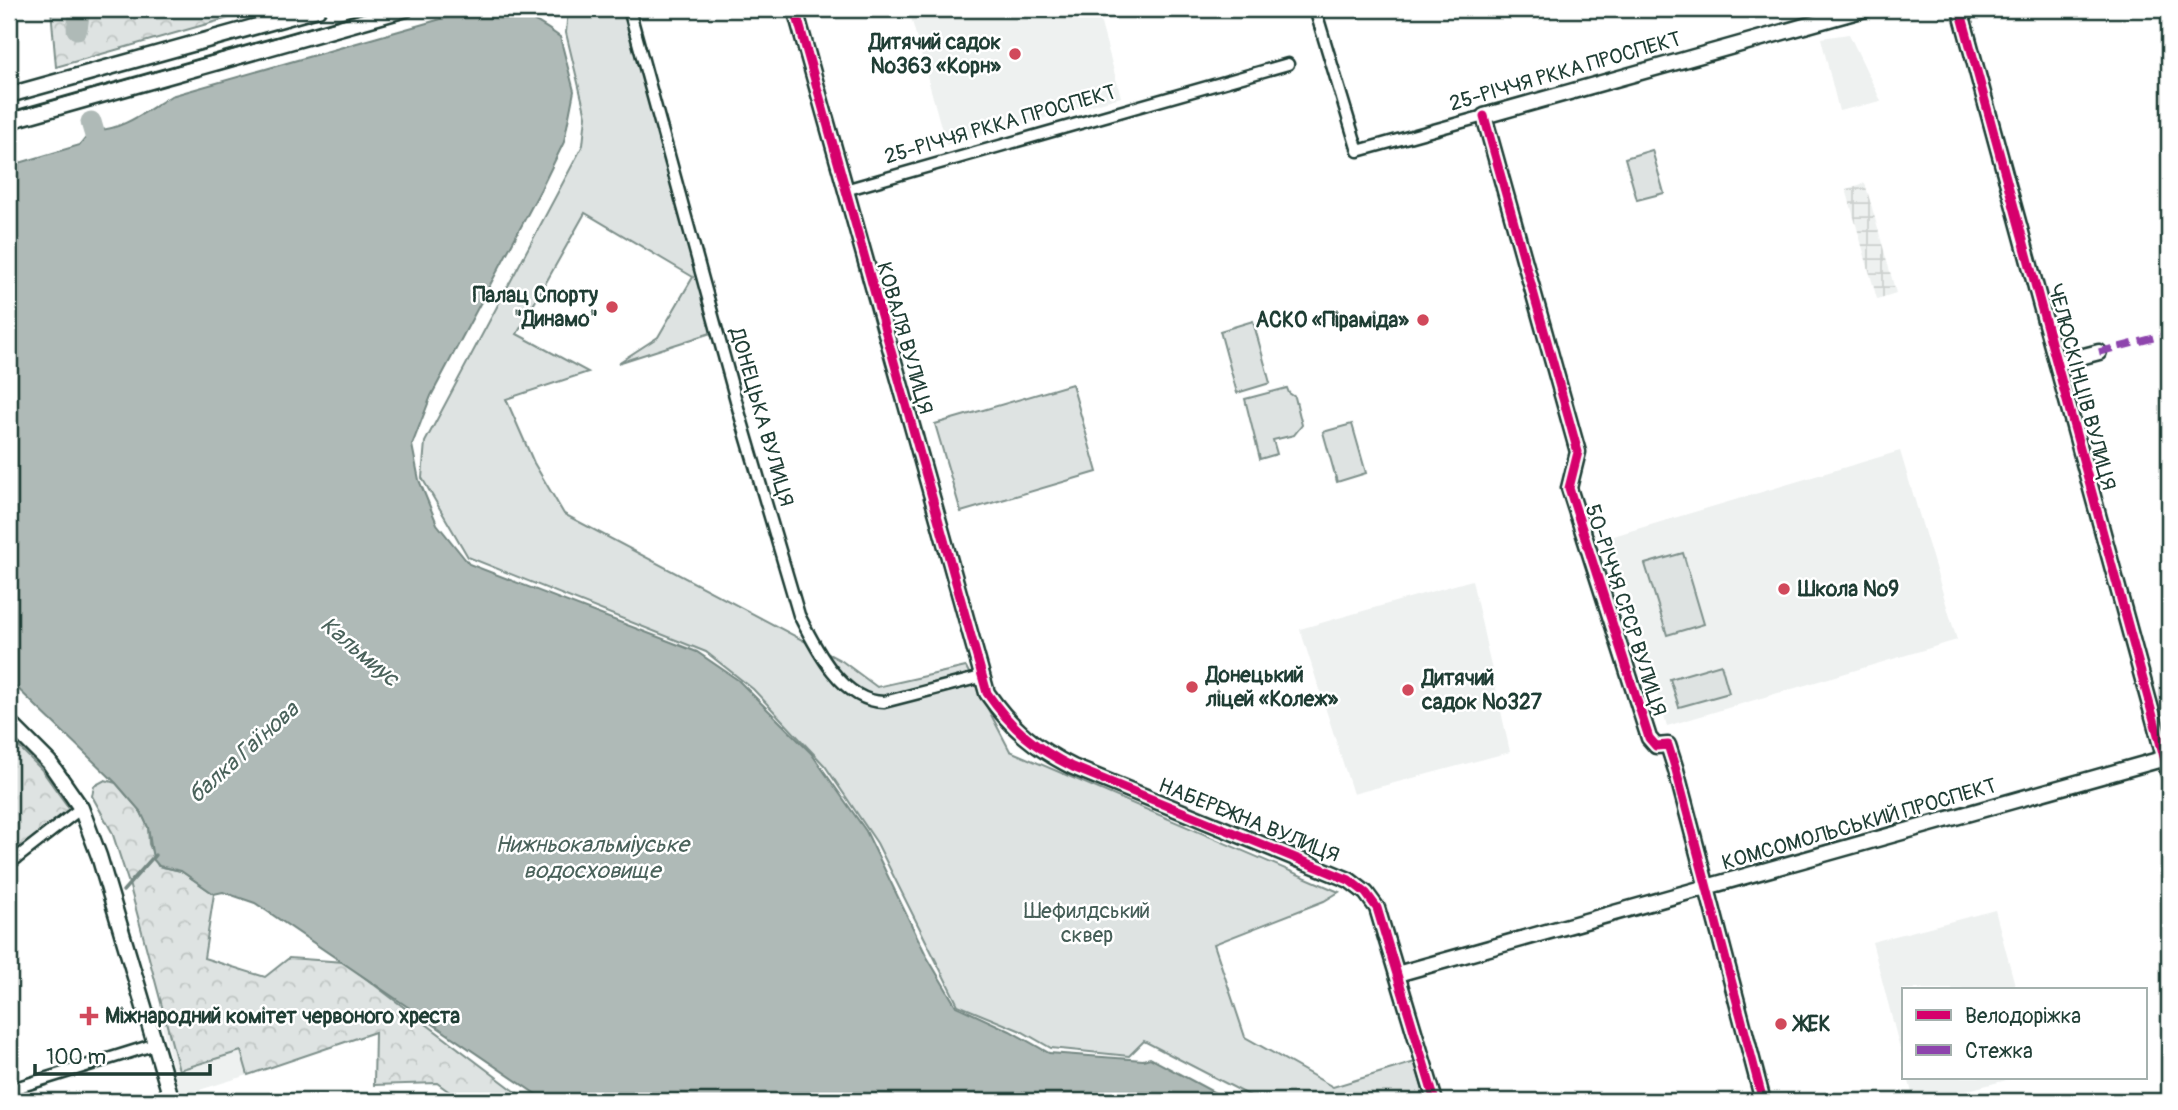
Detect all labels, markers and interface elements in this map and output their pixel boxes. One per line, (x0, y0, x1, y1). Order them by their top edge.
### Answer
street label: 25-РІЧЧЯ РККА ПРОСПЕКТ (1446, 25, 1684, 117)
place label: Дитячий садок №363 «Корн» (867, 29, 1001, 80)
marker: Дитячий садок №363 «Корн» (1007, 46, 1023, 62)
street label: 25-РІЧЧЯ РККА ПРОСПЕКТ (881, 78, 1119, 170)
street label: КОВАЛЯ ВУЛИЦЯ (870, 259, 939, 417)
street label: ЧЕЛЮСКІНЦІВ ВУЛИЦЯ (2041, 281, 2122, 493)
place label: Палац Спорту "Динамо" (473, 282, 598, 333)
marker: Палац Спорту "Динамо" (604, 299, 620, 315)
place label: АСКО «Піраміда» (1255, 307, 1409, 334)
marker: АСКО «Піраміда» (1415, 312, 1431, 328)
street label: ДОНЕЦЬКА ВУЛИЦЯ (723, 324, 800, 510)
street label: 50-РІЧЧЯ СРСР ВУЛИЦЯ (1579, 501, 1673, 719)
place label: Школа №9 (1797, 576, 1899, 603)
marker: Школа №9 (1776, 581, 1792, 597)
water label: Кальмиус (315, 610, 406, 693)
place label: Донецький ліцей «Колеж» (1204, 662, 1339, 713)
place label: Дитячий садок №327 (1420, 665, 1543, 716)
marker: Донецький ліцей «Колеж» (1184, 679, 1200, 695)
marker: Дитячий садок №327 (1400, 682, 1416, 698)
water label: балка Гаїнова (182, 694, 306, 810)
street label: НАБЕРЕЖНА ВУЛИЦЯ (1154, 772, 1343, 869)
street label: КОМСОМОЛЬСЬКИЙ ПРОСПЕКТ (1719, 772, 2000, 877)
water label: Нижньокальміуське водосховище (495, 830, 692, 885)
park label: Шефилдський сквер (1024, 898, 1150, 949)
legend (1902, 988, 2146, 1078)
place label: Міжнародний комітет червоного хреста (105, 1003, 460, 1030)
text: Велодоріжка (1965, 1003, 2081, 1030)
marker: Міжнародний комітет червоного хреста (79, 1006, 99, 1026)
place label: ЖЕК (1791, 1011, 1831, 1038)
marker: ЖЕК (1773, 1016, 1789, 1032)
scale bar (35, 1033, 210, 1077)
text: Стежка (1965, 1038, 2033, 1065)
text: 100 m (46, 1044, 106, 1071)

